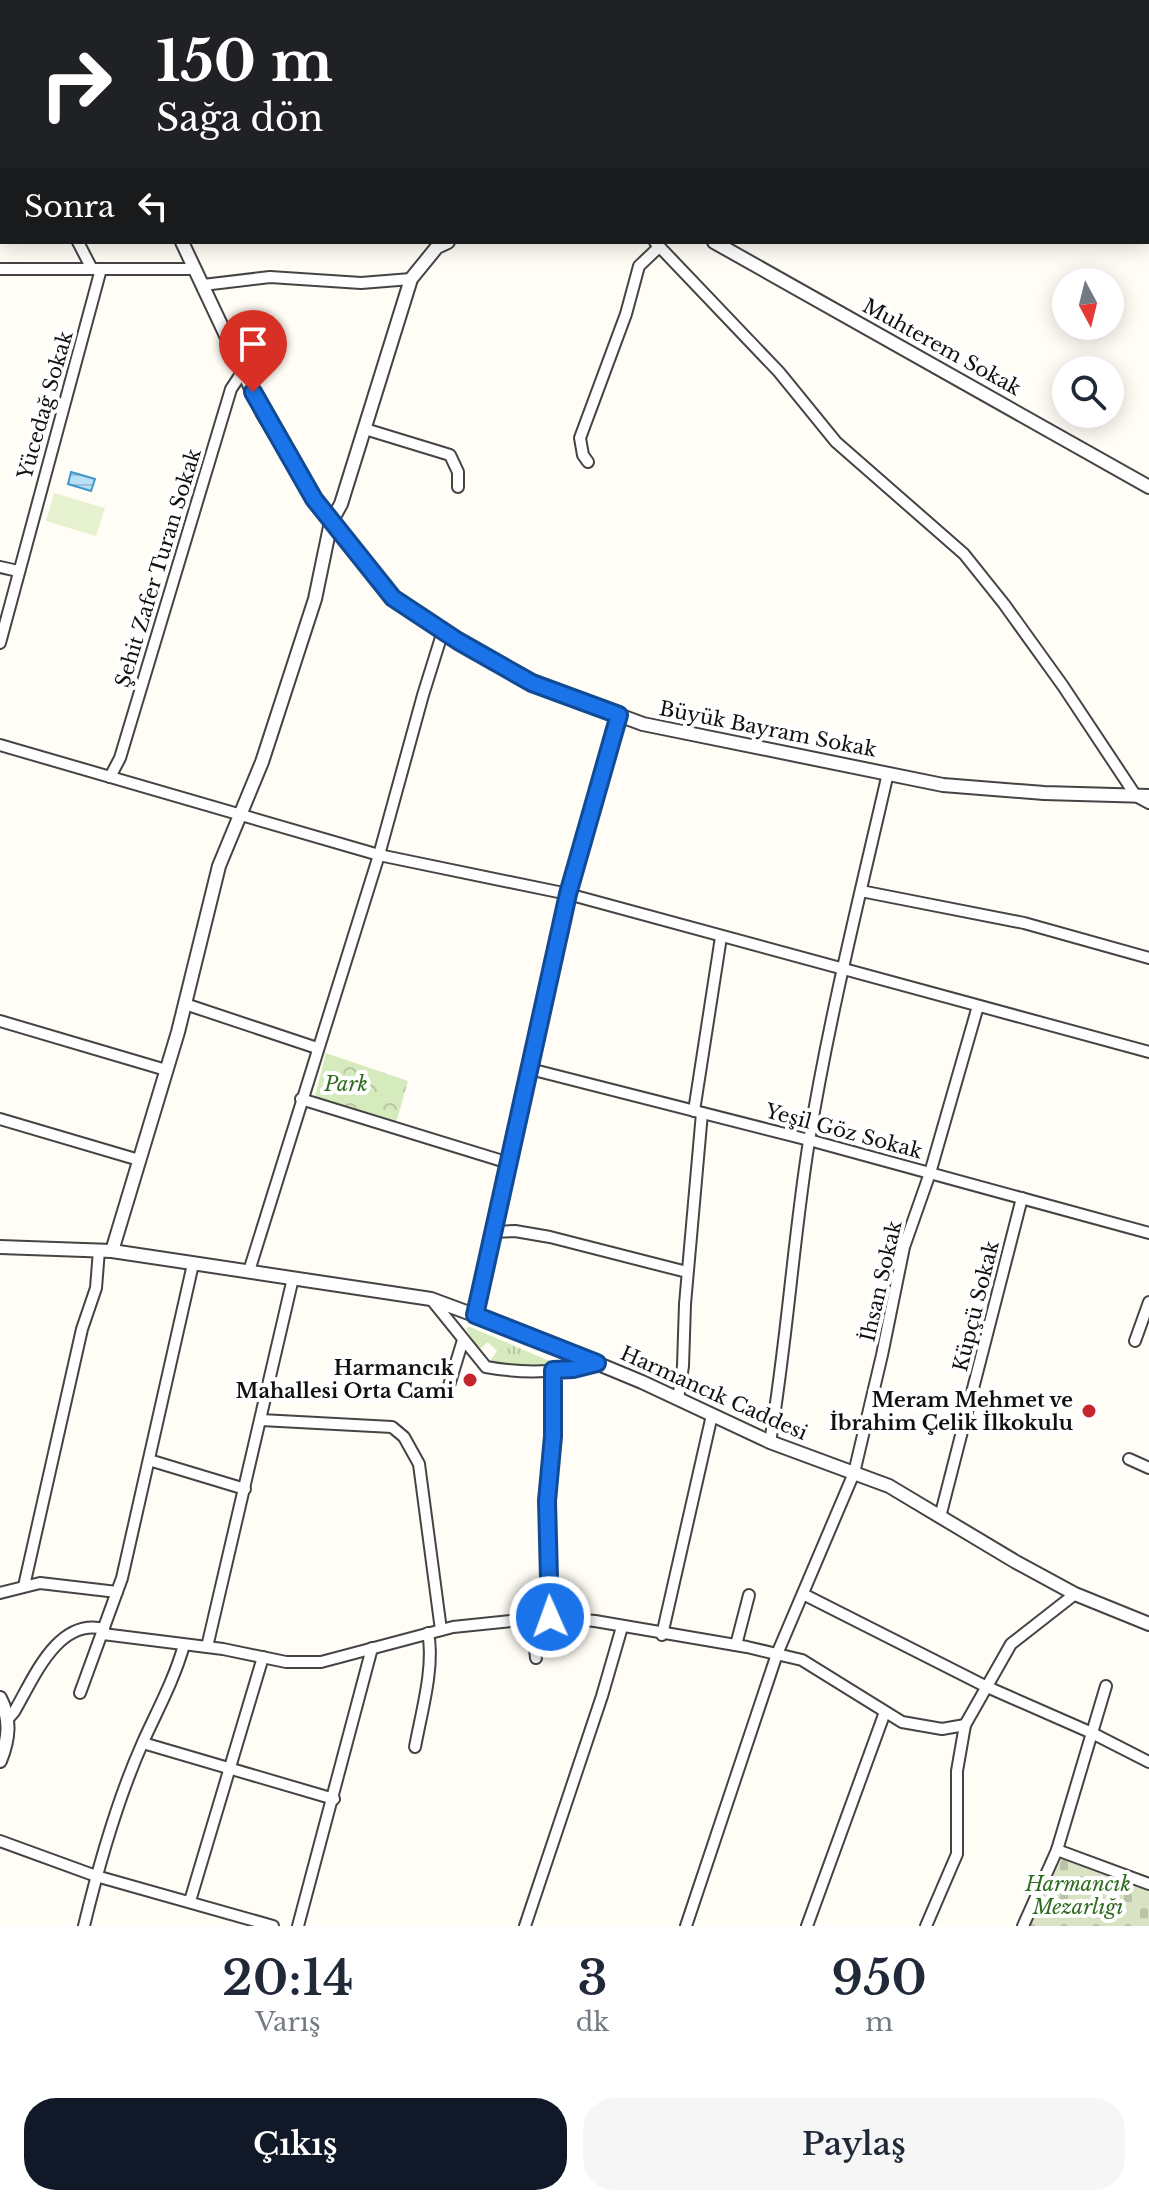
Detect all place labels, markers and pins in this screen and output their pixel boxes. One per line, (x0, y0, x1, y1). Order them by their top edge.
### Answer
pin (219, 310, 287, 392)
place label: Harmancık Mahallesi Orta Cami (236, 1356, 455, 1403)
marker: Harmancık Mahallesi Orta Cami (461, 1371, 479, 1389)
place label: Meram Mehmet ve İbrahim Çelik İlkokulu (829, 1388, 1073, 1435)
marker: Meram Mehmet ve İbrahim Çelik İlkokulu (1080, 1402, 1098, 1420)

